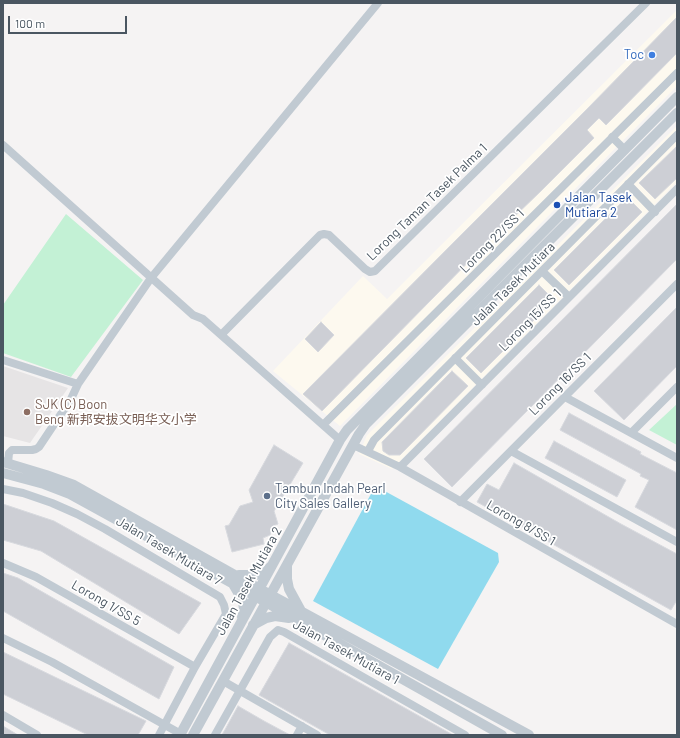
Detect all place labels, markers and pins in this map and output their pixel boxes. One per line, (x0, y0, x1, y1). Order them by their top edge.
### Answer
place label: Toc (624, 47, 644, 63)
marker: Toc (647, 50, 657, 60)
place label: Jalan Tasek Mutiara 2 (565, 190, 632, 221)
marker: Jalan Tasek Mutiara 2 (552, 200, 562, 210)
place label: SJK (C) Boon Beng 新邦安拔文明华文小学 (35, 397, 197, 428)
marker: SJK (C) Boon Beng 新邦安拔文明华文小学 (22, 407, 32, 417)
place label: Tambun Indah Pearl City Sales Gallery (275, 481, 386, 512)
marker: Tambun Indah Pearl City Sales Gallery (262, 491, 272, 501)

